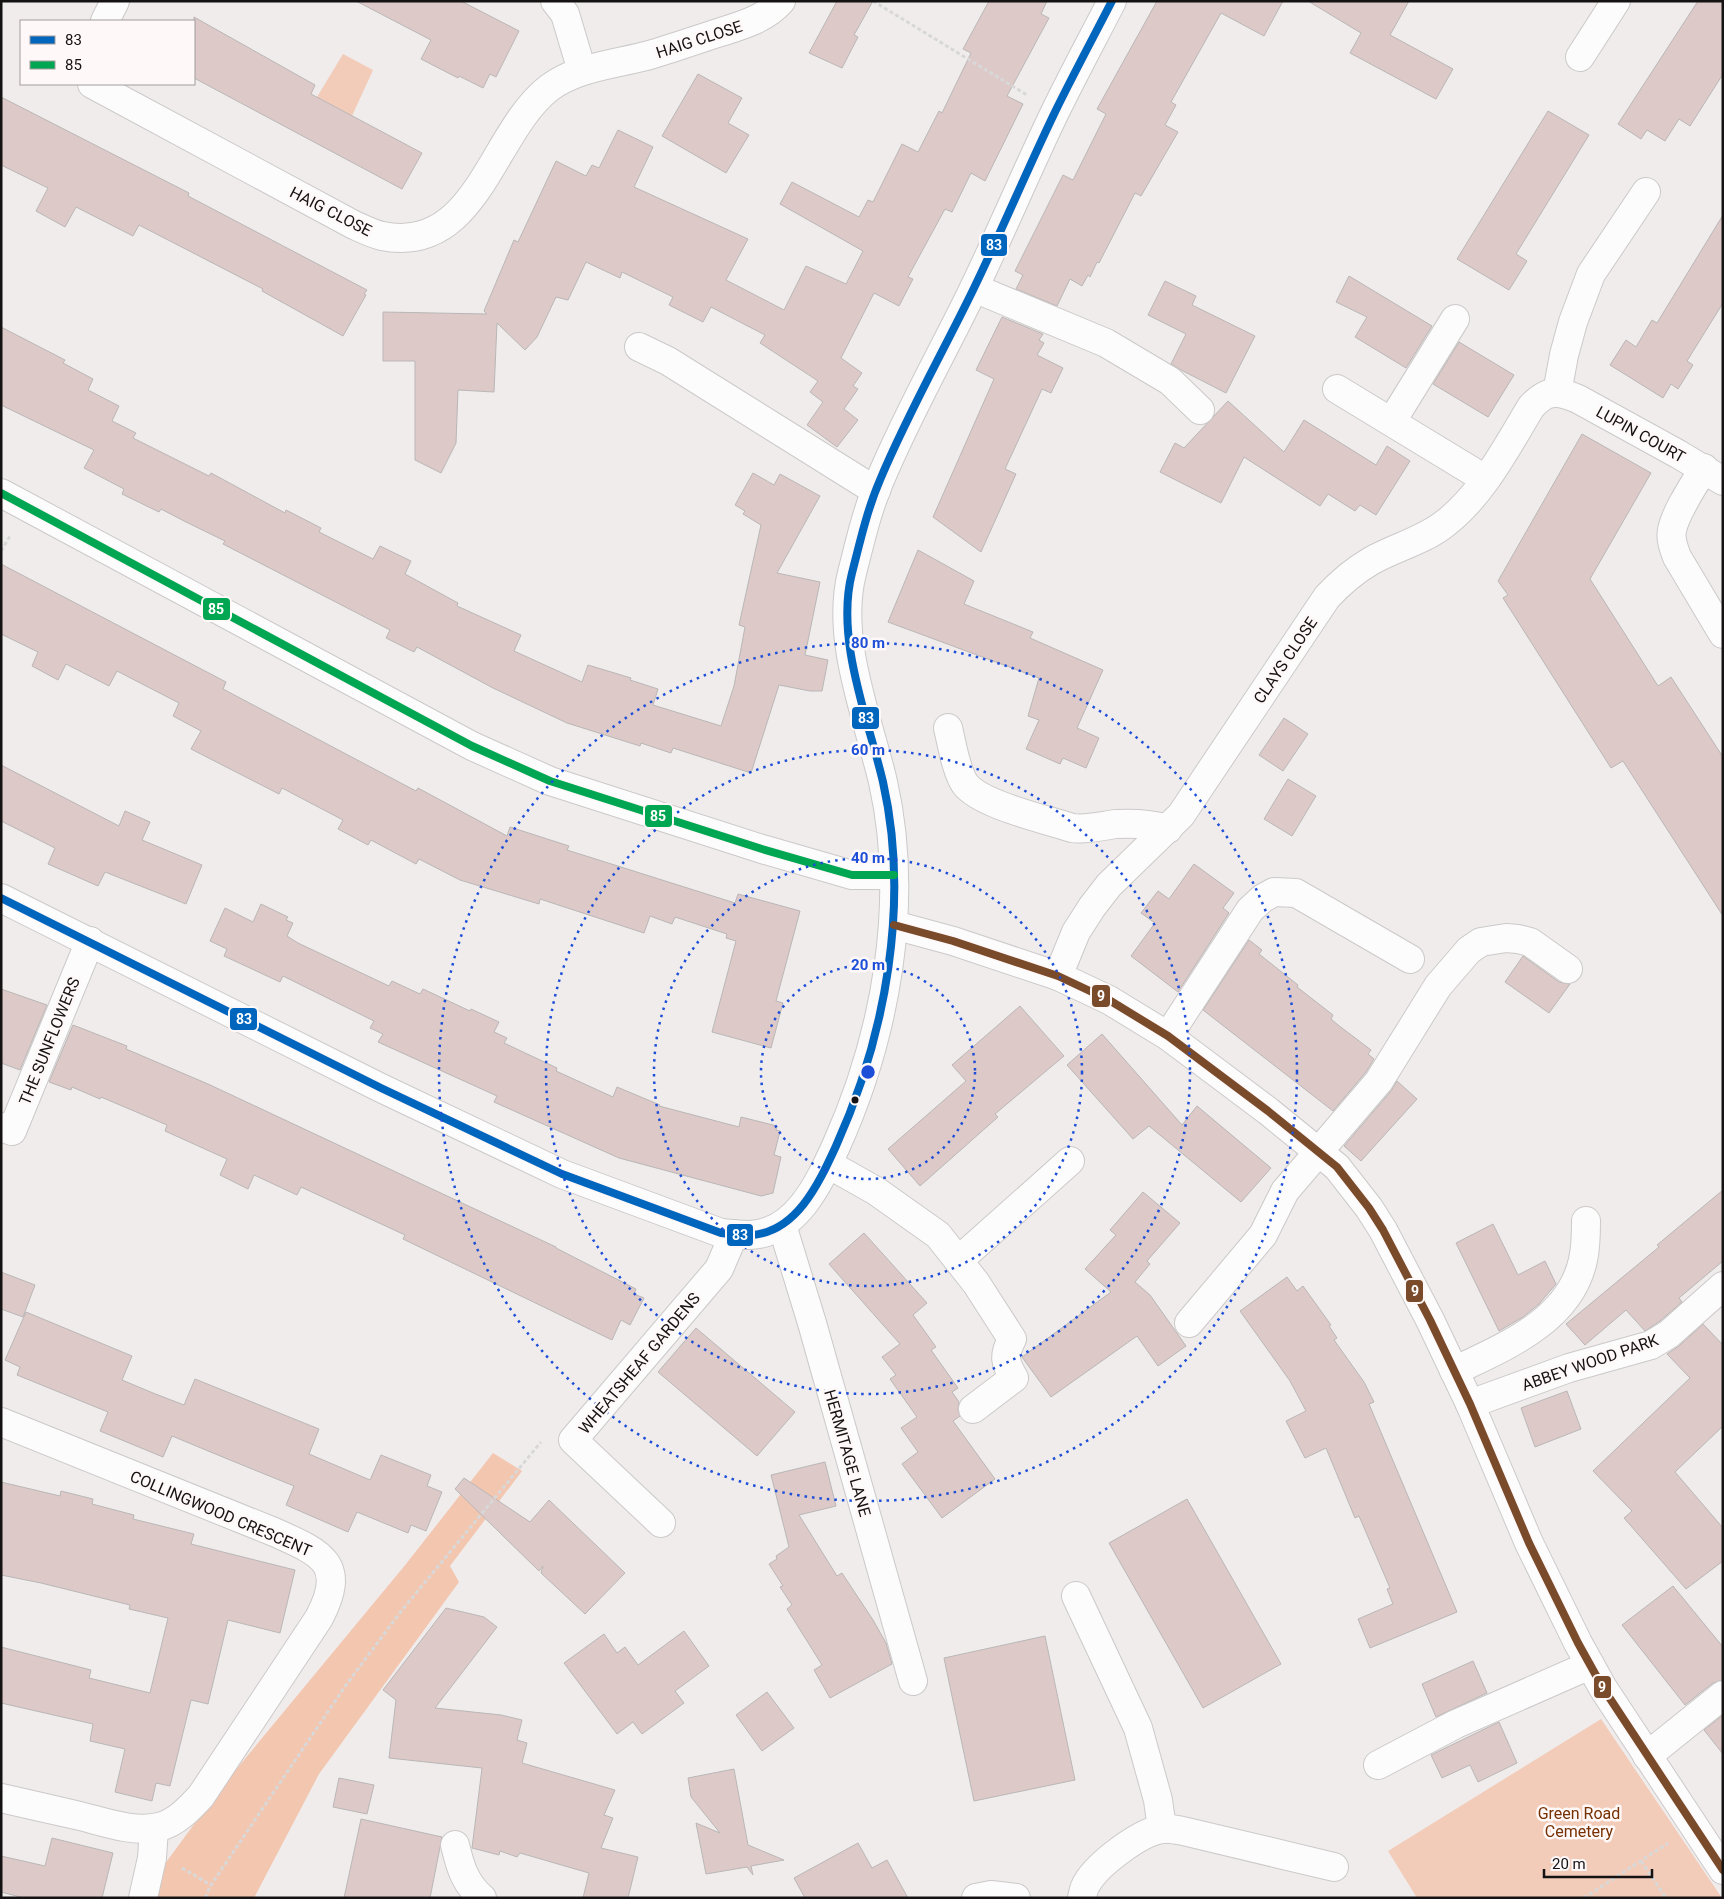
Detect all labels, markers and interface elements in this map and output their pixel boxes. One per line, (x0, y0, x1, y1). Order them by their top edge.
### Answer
street label: HAIG CLOSE (654, 17, 745, 62)
legend (20, 20, 195, 85)
text: 83 (65, 31, 82, 49)
text: 85 (65, 56, 82, 74)
street label: HAIG CLOSE (287, 183, 375, 240)
line badge: 83 (980, 233, 1008, 257)
text: 83 (986, 237, 1002, 253)
street label: LUPIN COURT (1593, 402, 1689, 467)
line badge: 85 (202, 597, 231, 621)
text: 85 (208, 601, 224, 617)
street label: CLAYS CLOSE (1250, 614, 1321, 707)
text: 80 m (851, 634, 885, 652)
line badge: 83 (851, 706, 880, 730)
text: 83 (858, 710, 874, 726)
text: 60 m (851, 741, 885, 759)
line badge: 85 (644, 804, 673, 828)
text: 85 (650, 808, 666, 824)
text: 40 m (851, 849, 885, 867)
text: 20 m (851, 956, 885, 974)
street label: THE SUNFLOWERS (15, 975, 84, 1108)
line badge: 9 (1091, 984, 1111, 1008)
text: 9 (1097, 988, 1105, 1004)
line badge: 83 (229, 1007, 258, 1031)
text: 83 (236, 1011, 252, 1027)
centre of rings (859, 1063, 877, 1081)
unlabelled marker (850, 1095, 860, 1105)
line badge: 83 (726, 1223, 754, 1247)
text: 83 (732, 1227, 748, 1243)
line badge: 9 (1405, 1279, 1424, 1303)
text: 9 (1411, 1283, 1419, 1299)
street label: WHEATSHEAF GARDENS (575, 1289, 704, 1438)
street label: ABBEY WOOD PARK (1519, 1330, 1662, 1395)
street label: HERMITAGE LANE (820, 1387, 875, 1519)
street label: COLLINGWOOD CRESCENT (127, 1467, 315, 1560)
line badge: 9 (1593, 1675, 1612, 1699)
text: 9 (1598, 1679, 1606, 1695)
park label: Green Road Cemetery (1538, 1804, 1620, 1841)
scale bar (1544, 1846, 1652, 1878)
text: 20 m (1552, 1855, 1586, 1873)

